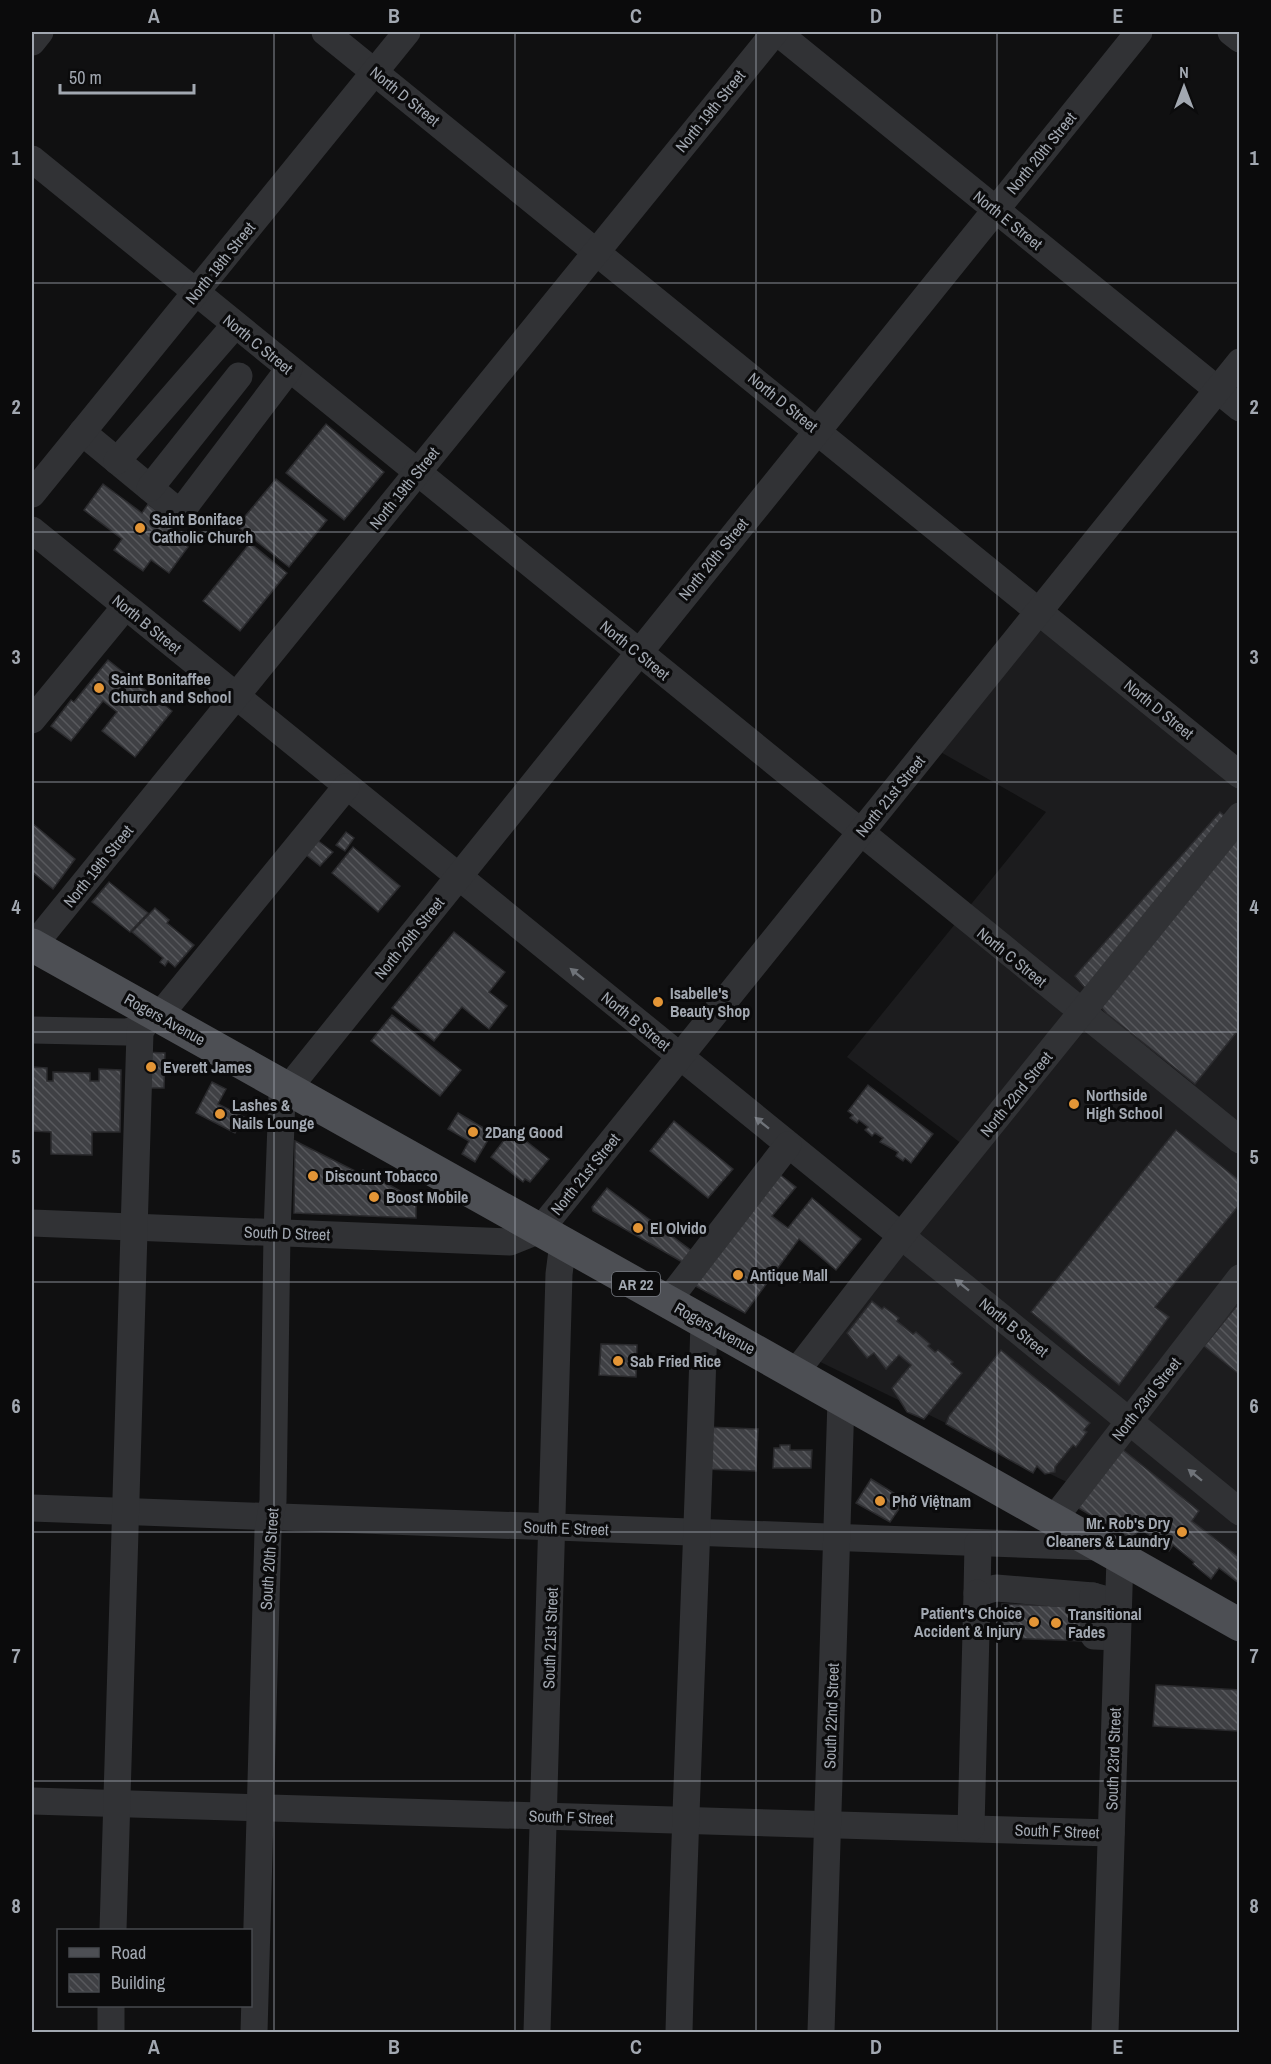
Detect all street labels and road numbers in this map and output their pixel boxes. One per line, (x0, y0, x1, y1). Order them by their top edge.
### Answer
street label: North D Street (365, 61, 445, 131)
street label: North 19th Street (670, 65, 750, 157)
street label: North 20th Street (1001, 107, 1081, 199)
street label: North E Street (969, 185, 1047, 255)
street label: North 18th Street (180, 217, 260, 309)
street label: North C Street (218, 309, 298, 379)
street label: North D Street (743, 367, 823, 437)
street label: North 19th Street (364, 442, 444, 534)
street label: North 20th Street (673, 513, 753, 605)
street label: North B Street (108, 589, 186, 659)
street label: North C Street (595, 615, 675, 685)
street label: North D Street (1119, 674, 1199, 744)
street label: North 21st Street (850, 750, 930, 841)
street label: North 19th Street (58, 820, 138, 912)
street label: North 20th Street (369, 892, 449, 984)
street label: North C Street (972, 922, 1052, 992)
street label: North B Street (597, 986, 675, 1056)
street label: Rogers Avenue (121, 988, 209, 1050)
street label: North 22nd Street (975, 1047, 1057, 1141)
street label: North 21st Street (545, 1128, 625, 1219)
street label: South D Street (244, 1221, 331, 1246)
road number: AR 22 (612, 1272, 660, 1296)
street label: North B Street (975, 1292, 1053, 1362)
street label: Rogers Avenue (671, 1297, 759, 1359)
street label: North 23rd Street (1106, 1352, 1186, 1445)
street label: South 20th Street (254, 1507, 284, 1611)
street label: South E Street (523, 1516, 609, 1540)
street label: South 21st Street (537, 1587, 563, 1689)
street label: South 22nd Street (818, 1662, 844, 1769)
street label: South 23rd Street (1100, 1707, 1126, 1811)
street label: South F Street (528, 1805, 614, 1829)
street label: South F Street (1014, 1819, 1100, 1843)

